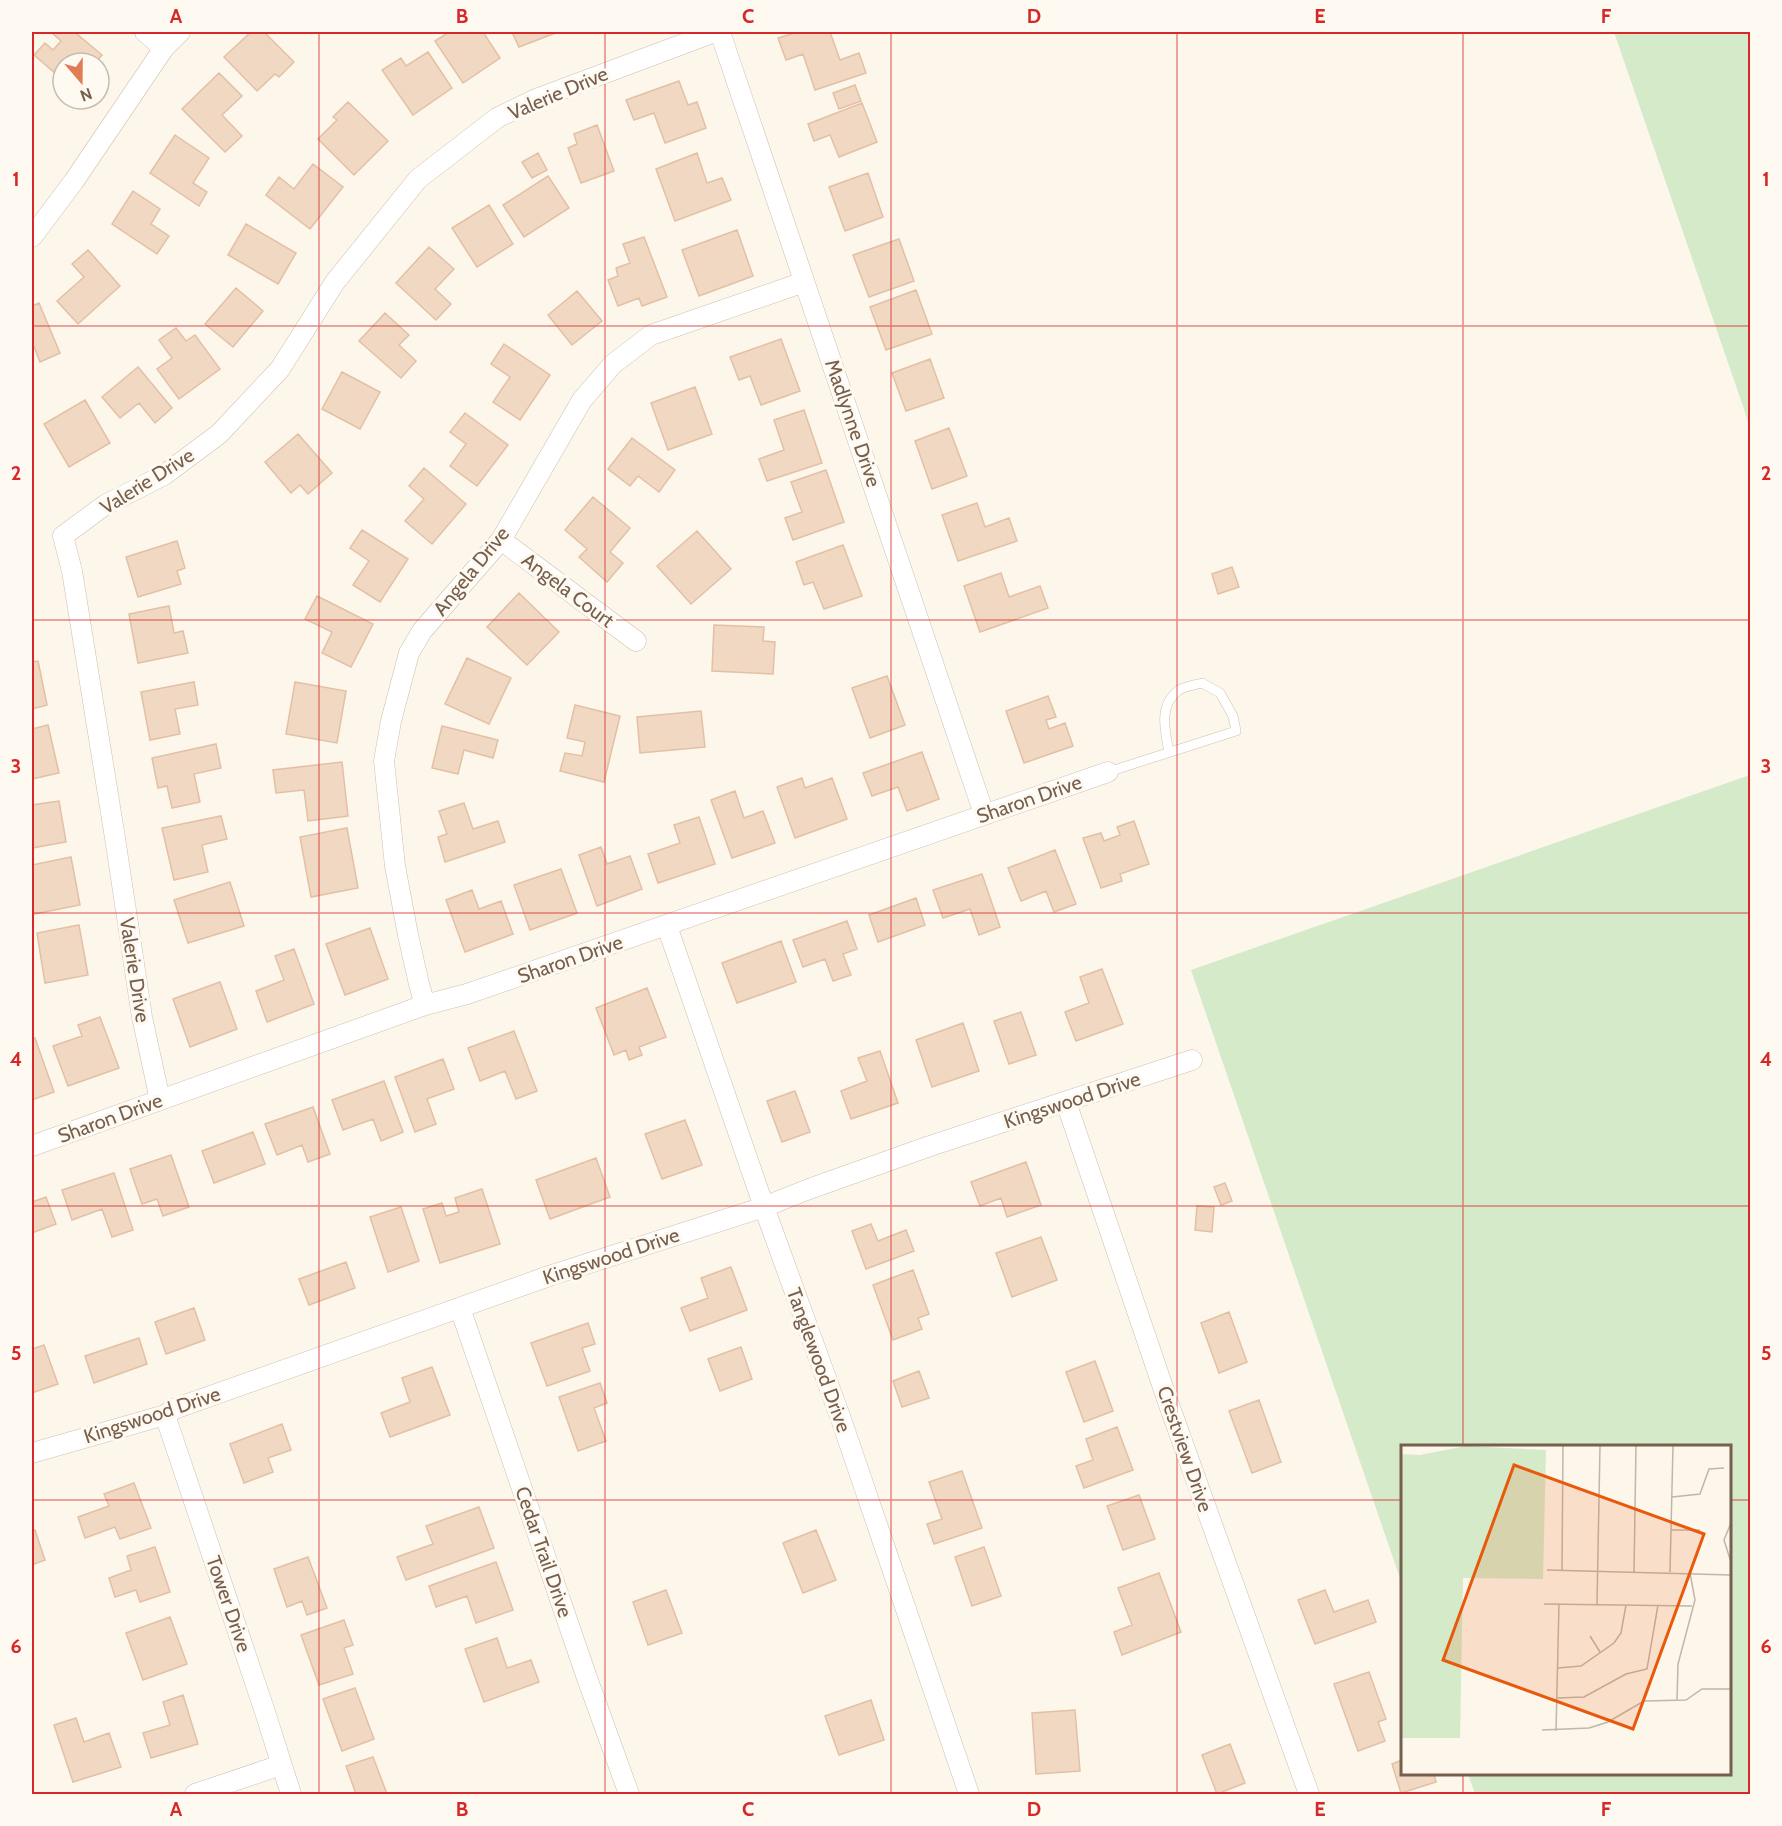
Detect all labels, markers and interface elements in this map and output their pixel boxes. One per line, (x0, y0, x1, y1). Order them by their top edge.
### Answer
text: A (170, 4, 183, 28)
text: B (456, 4, 468, 28)
text: C (742, 4, 754, 28)
text: D (1027, 4, 1041, 28)
text: E (1314, 4, 1326, 28)
text: F (1601, 4, 1612, 28)
north arrow (51, 51, 111, 111)
street label: Valerie Drive (505, 61, 611, 125)
text: N (77, 84, 95, 105)
text: 1 (12, 167, 20, 191)
text: 1 (1762, 167, 1770, 191)
street label: Madlynne Drive (820, 356, 886, 490)
street label: Valerie Drive (96, 443, 198, 519)
text: 2 (11, 461, 21, 485)
text: 2 (1761, 461, 1771, 485)
street label: Angela Drive (428, 522, 514, 620)
street label: Angela Court (517, 548, 619, 633)
text: 3 (11, 754, 21, 778)
text: 3 (1761, 754, 1771, 778)
street label: Sharon Drive (973, 770, 1085, 828)
street label: Valerie Drive (115, 916, 155, 1024)
street label: Sharon Drive (514, 930, 626, 988)
text: 4 (10, 1047, 22, 1071)
text: 4 (1760, 1047, 1772, 1071)
street label: Kingswood Drive (1001, 1067, 1143, 1133)
street label: Sharon Drive (54, 1088, 166, 1148)
street label: Kingswood Drive (540, 1223, 682, 1289)
street label: Tanglewood Drive (782, 1285, 856, 1435)
text: 5 (11, 1341, 21, 1365)
text: 5 (1761, 1341, 1771, 1365)
street label: Kingswood Drive (81, 1382, 223, 1448)
street label: Crestview Drive (1152, 1383, 1218, 1515)
inset map (1401, 1445, 1731, 1775)
street label: Cedar Trail Drive (510, 1483, 578, 1621)
street label: Tower Drive (201, 1553, 257, 1655)
text: 6 (10, 1634, 22, 1658)
text: 6 (1760, 1634, 1772, 1658)
text: A (170, 1797, 183, 1821)
text: B (456, 1797, 468, 1821)
text: C (742, 1797, 754, 1821)
text: D (1027, 1797, 1041, 1821)
text: E (1314, 1797, 1326, 1821)
text: F (1601, 1797, 1612, 1821)

